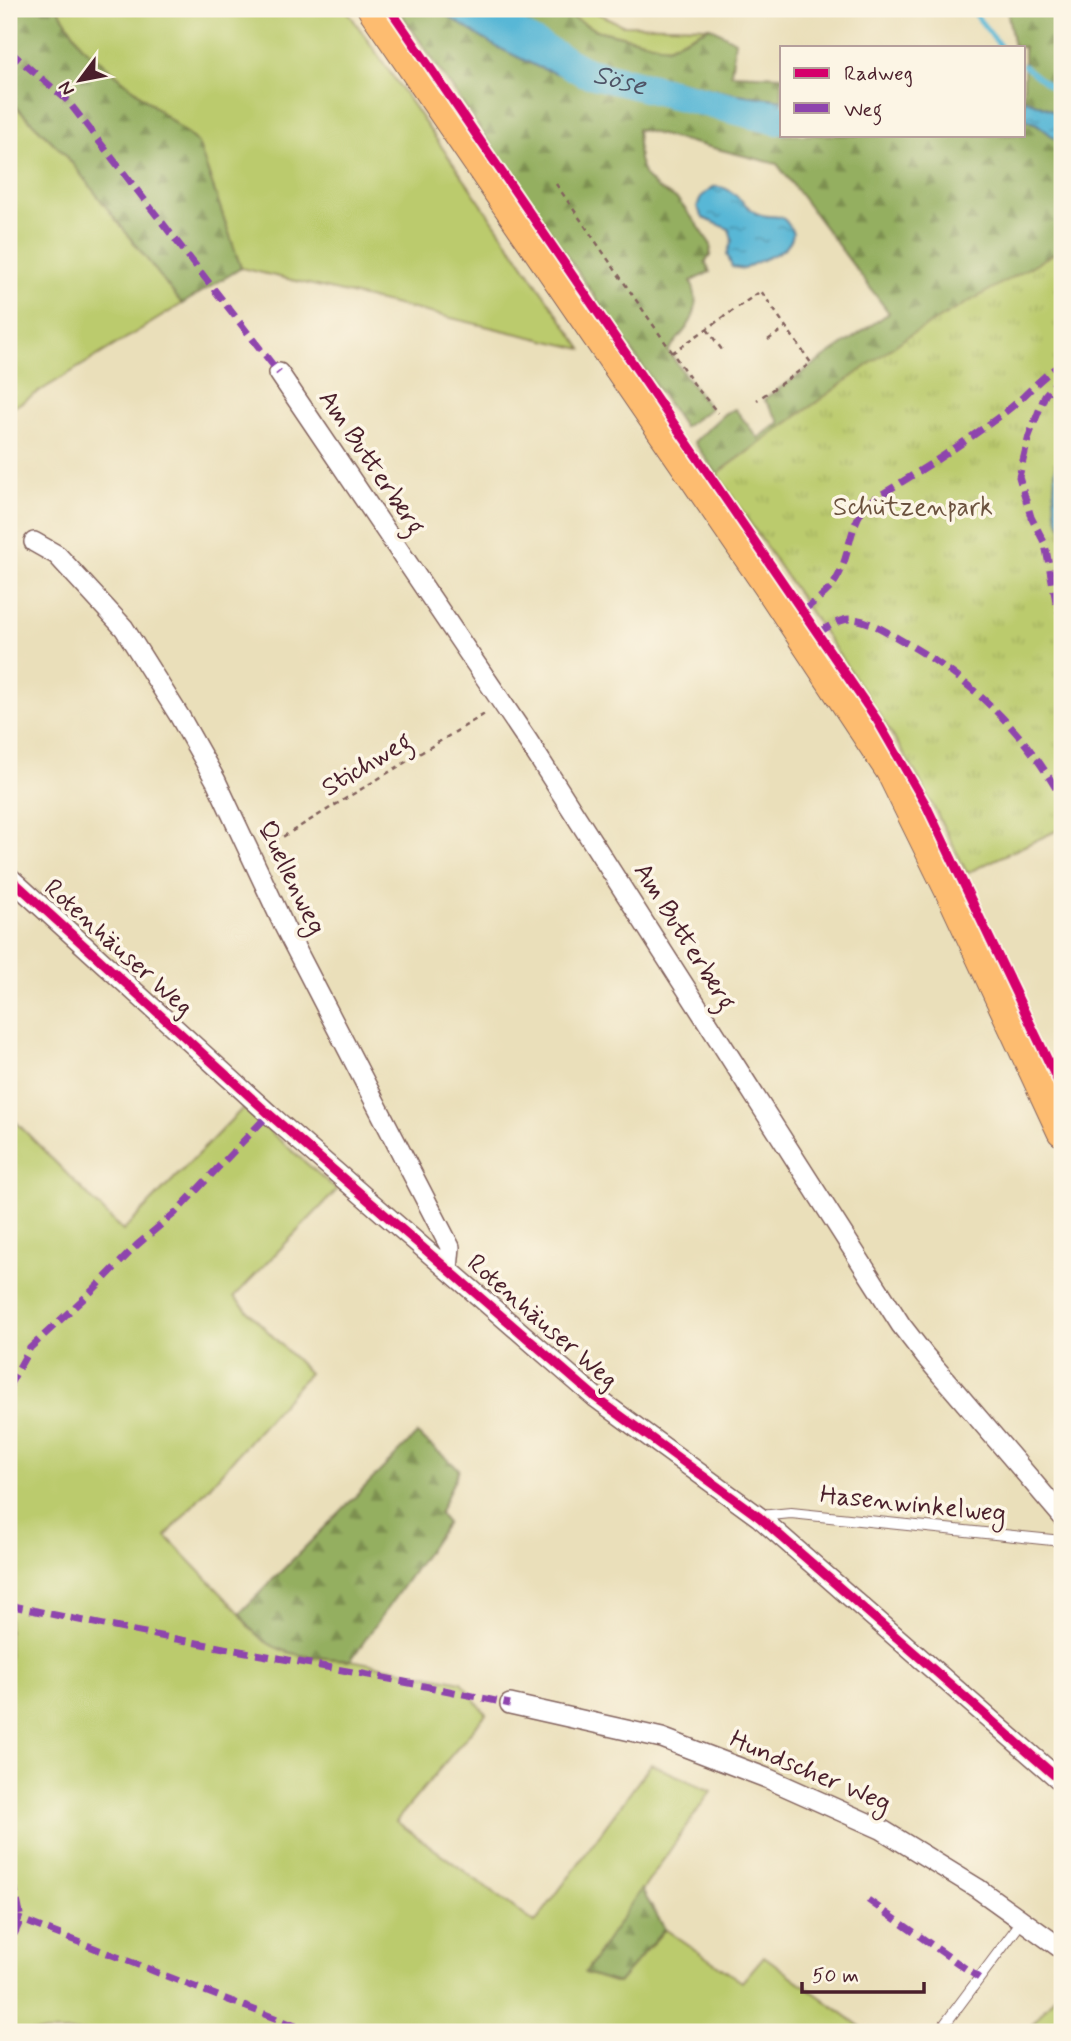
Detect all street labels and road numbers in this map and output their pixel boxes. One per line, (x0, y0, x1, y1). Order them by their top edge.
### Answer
street label: Am Butterberg (307, 384, 432, 544)
street label: Stichweg (316, 725, 420, 808)
street label: Quellenweg (247, 815, 333, 941)
street label: Am Butterberg (622, 857, 743, 1019)
street label: Rotenhäuser Weg (36, 872, 200, 1024)
street label: Rotenhäuser Weg (459, 1247, 625, 1397)
street label: Hasenwinkelweg (818, 1478, 1008, 1534)
street label: Hundscher Weg (723, 1723, 896, 1823)

